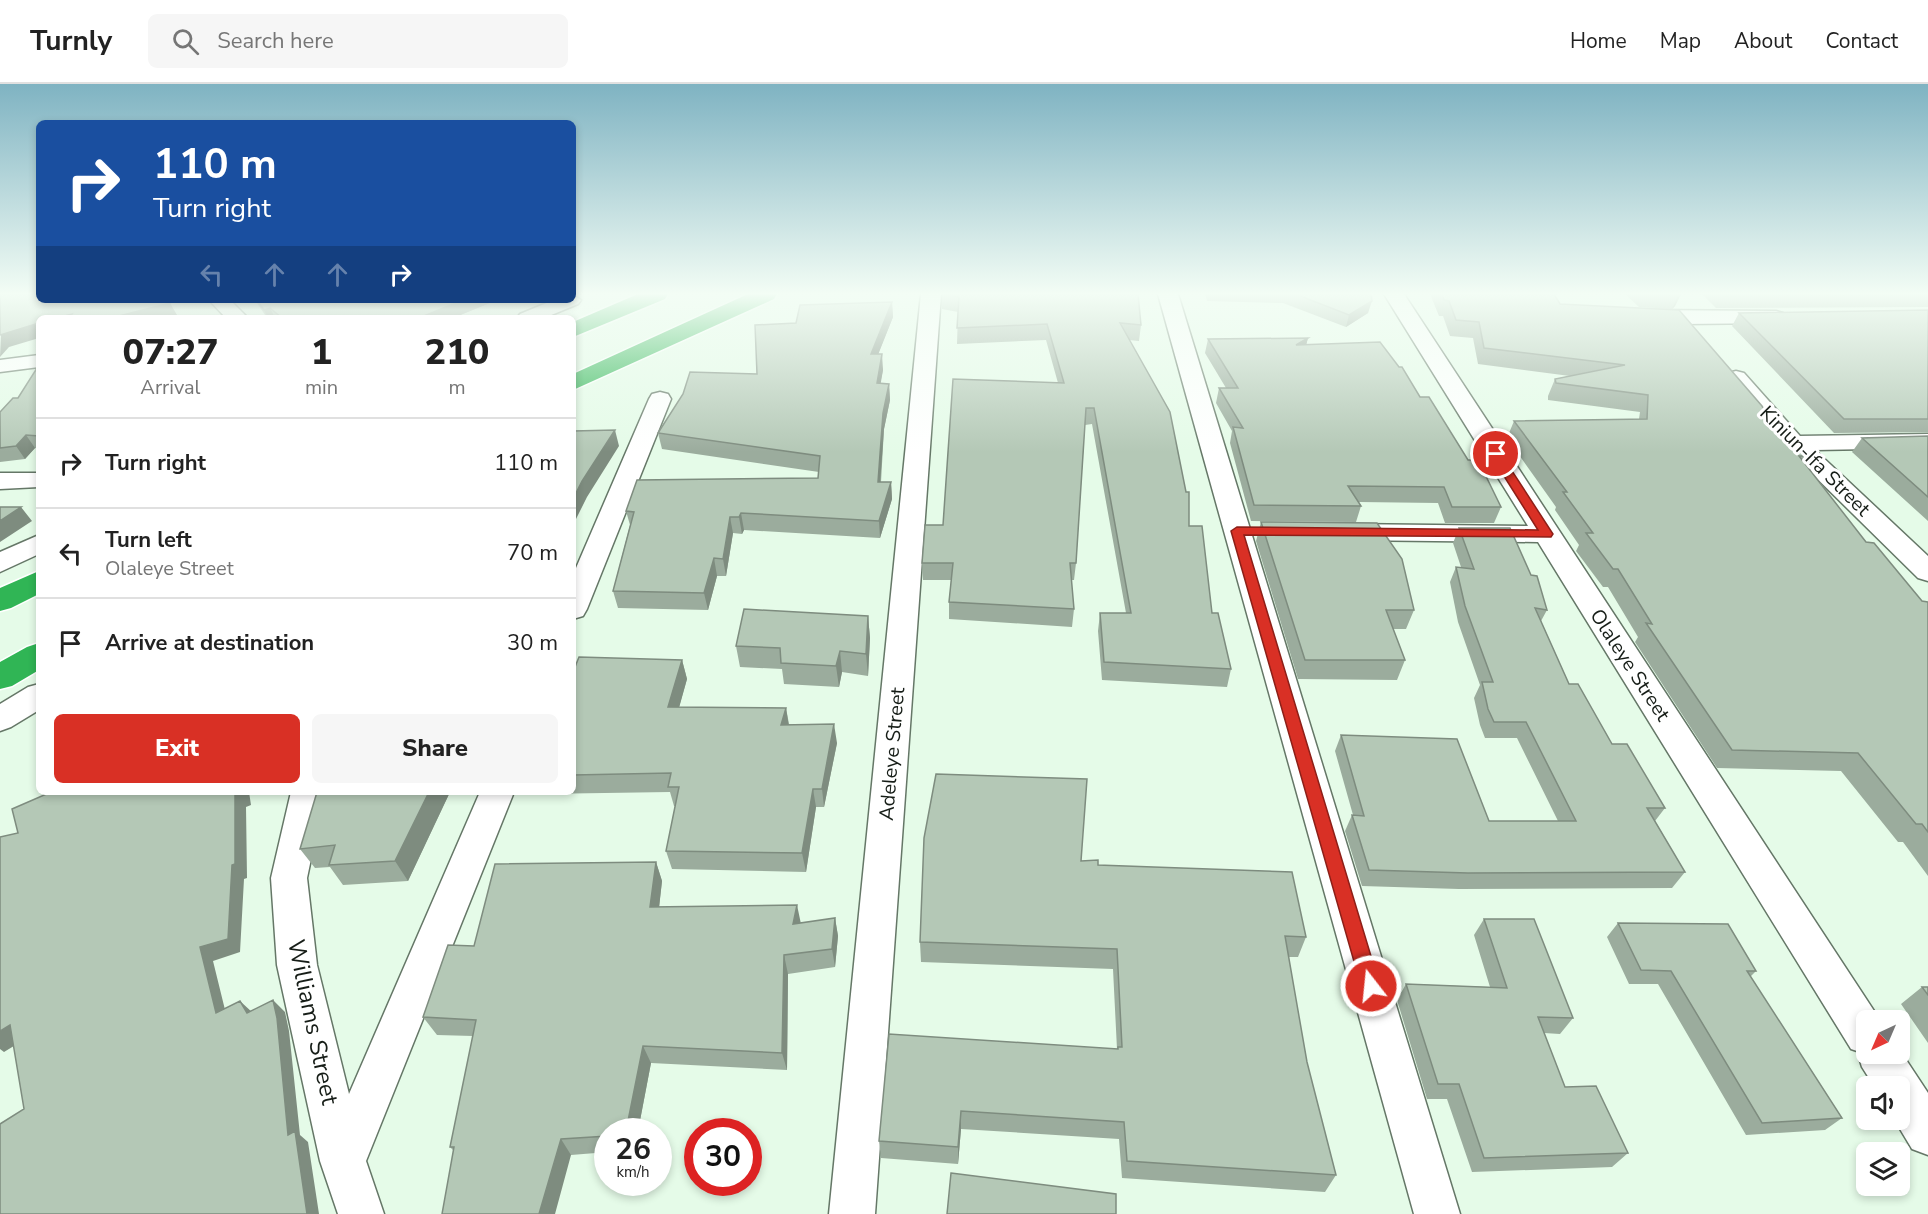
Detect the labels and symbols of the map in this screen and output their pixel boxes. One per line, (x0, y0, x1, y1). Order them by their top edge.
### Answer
street label: Kiniun-Ifa Street (1754, 400, 1877, 523)
pin (1470, 428, 1521, 479)
street label: Olaleye Street (1584, 604, 1677, 727)
street label: Adeleye Street (873, 685, 911, 822)
street label: Williams Street (280, 936, 346, 1108)
position arrow (1339, 954, 1403, 1018)
north arrow (1856, 1010, 1910, 1064)
speed limit sign: 30 (684, 1118, 762, 1196)

